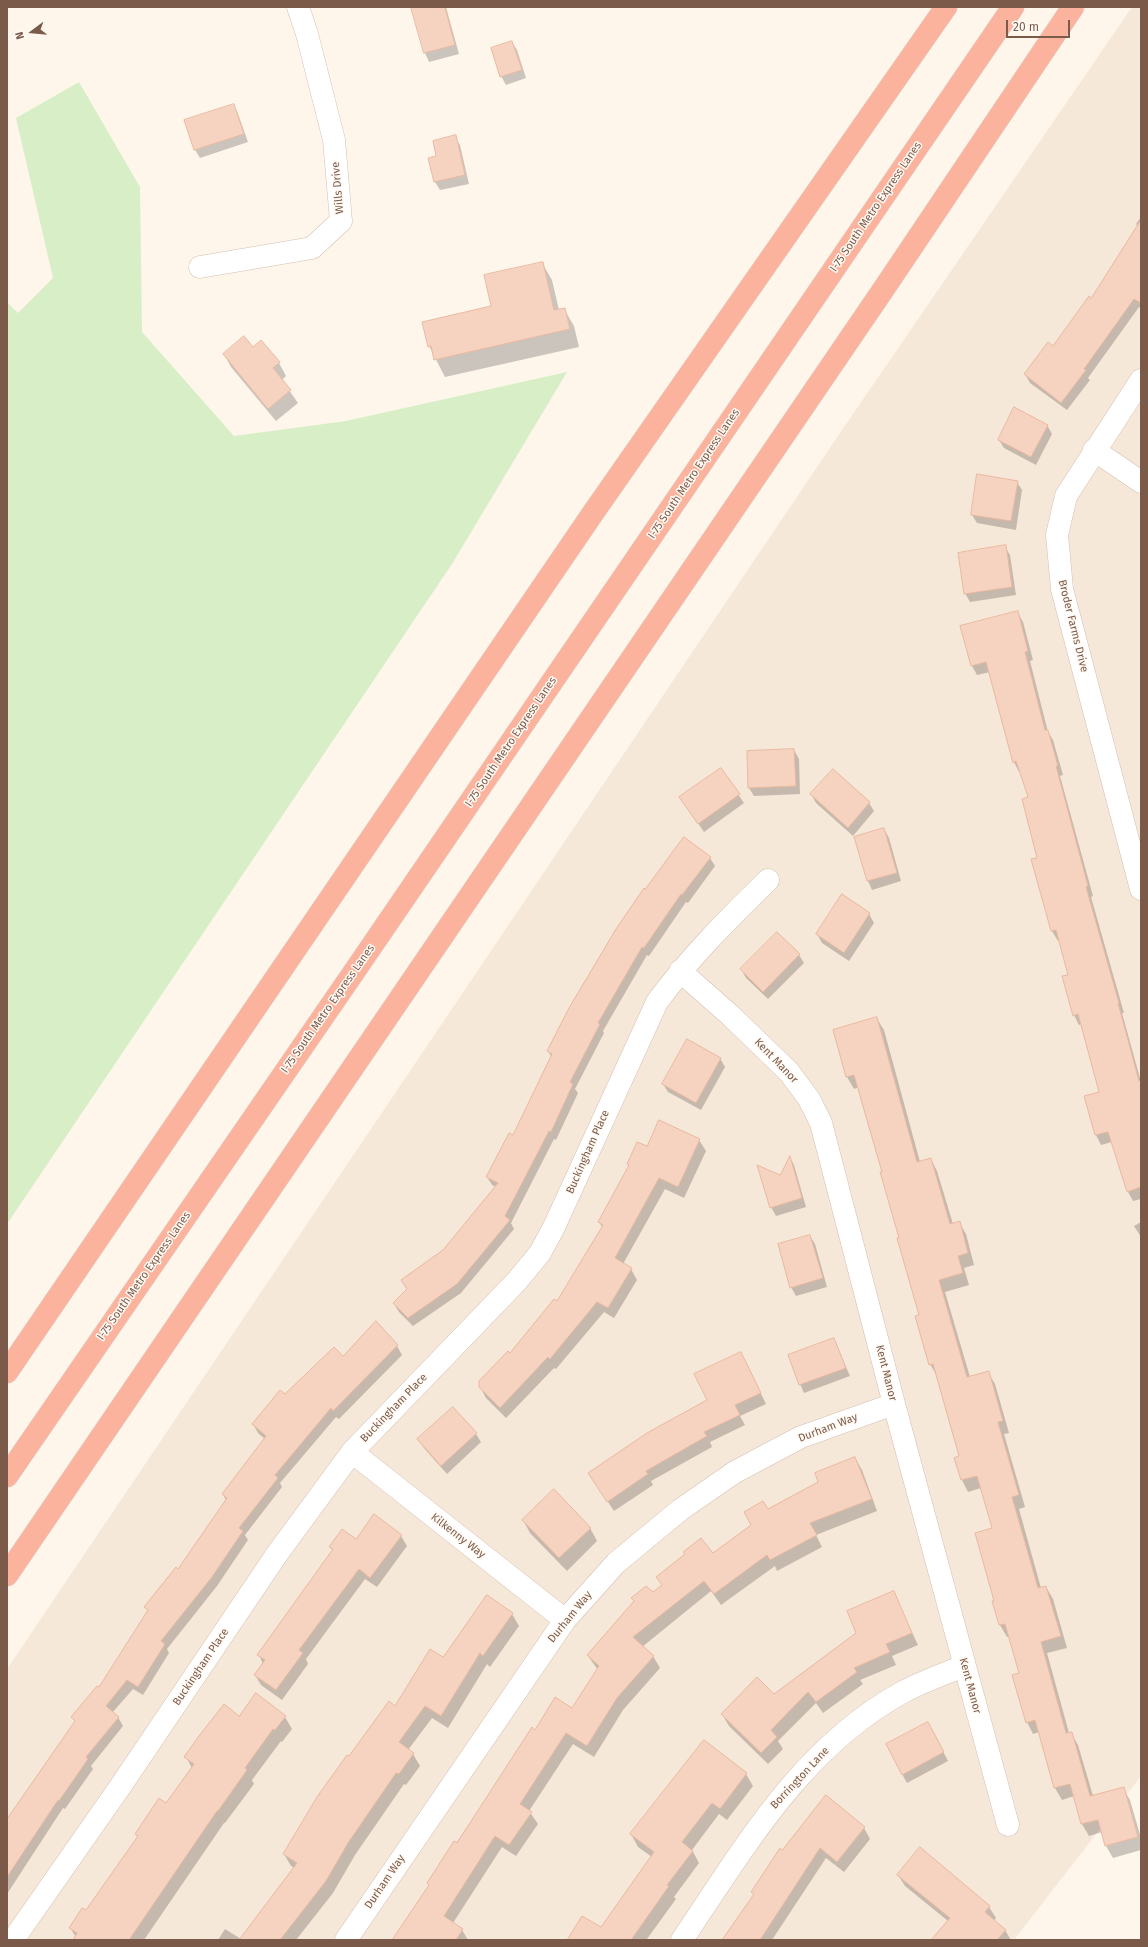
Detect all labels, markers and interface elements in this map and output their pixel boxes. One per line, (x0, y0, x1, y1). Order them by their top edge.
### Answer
north arrow (12, 12, 52, 52)
scale bar (1008, 12, 1072, 38)
text: 20 m (1013, 20, 1039, 34)
text: N (13, 30, 27, 41)
street label: I-75 South Metro Express Lanes (828, 140, 924, 274)
street label: Wills Drive (329, 161, 347, 215)
street label: I-75 South Metro Express Lanes (646, 407, 742, 541)
street label: Broder Farms Drive (1055, 578, 1091, 674)
street label: I-75 South Metro Express Lanes (463, 675, 559, 809)
street label: I-75 South Metro Express Lanes (278, 942, 378, 1076)
street label: Kent Manor (751, 1036, 801, 1086)
street label: Buckingham Place (564, 1108, 612, 1196)
street label: I-75 South Metro Express Lanes (94, 1209, 194, 1343)
street label: Kent Manor (873, 1344, 899, 1402)
street label: Buckingham Place (358, 1371, 430, 1445)
street label: Durham Way (796, 1411, 860, 1445)
street label: Kilkenny Way (428, 1511, 488, 1561)
street label: Durham Way (545, 1589, 595, 1645)
street label: Buckingham Place (170, 1626, 232, 1708)
street label: Kent Manor (956, 1657, 984, 1715)
street label: Borrington Lane (768, 1744, 832, 1812)
street label: Durham Way (362, 1852, 408, 1912)

